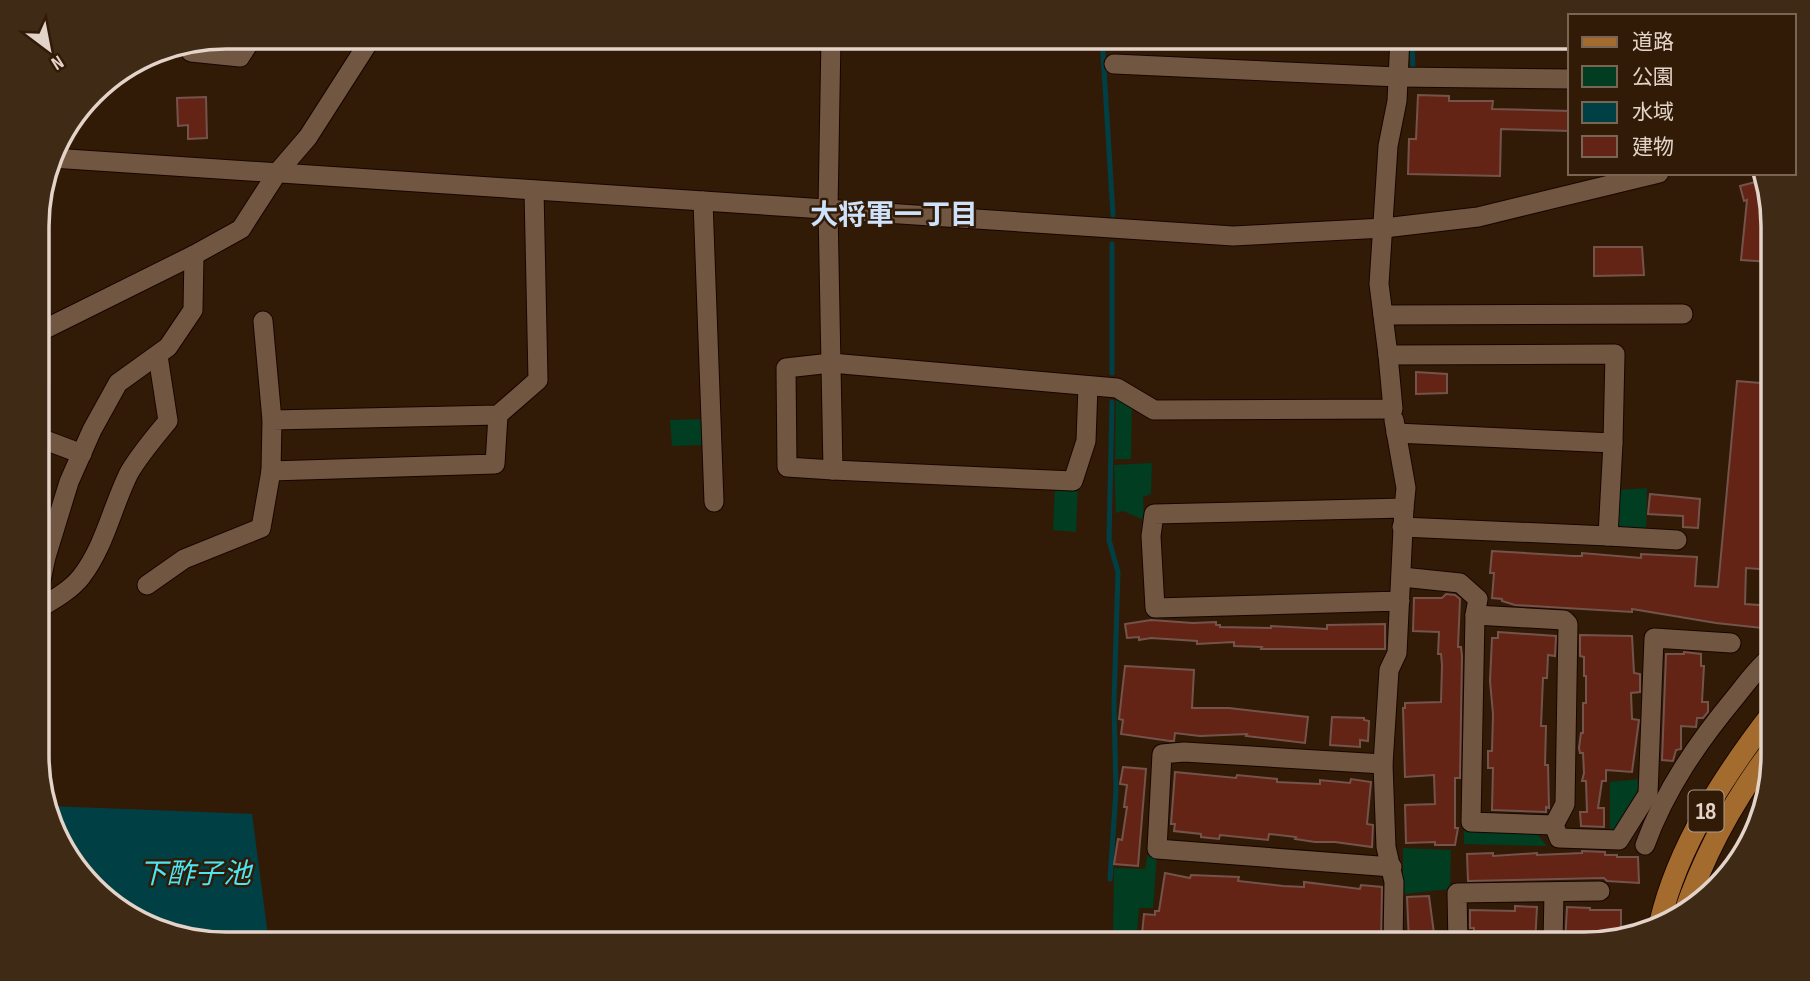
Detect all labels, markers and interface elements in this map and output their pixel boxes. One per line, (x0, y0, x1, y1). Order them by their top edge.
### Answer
north arrow (14, 14, 84, 84)
legend (1568, 14, 1796, 175)
text: 道路 (1632, 30, 1674, 55)
text: N (47, 50, 68, 75)
text: 公園 (1632, 65, 1674, 90)
text: 水域 (1632, 100, 1674, 125)
text: 建物 (1632, 135, 1674, 160)
district label: 大将軍一丁目 (810, 199, 978, 232)
road number: 18 (1688, 790, 1724, 832)
water label: 下酢子池 (139, 858, 254, 891)

